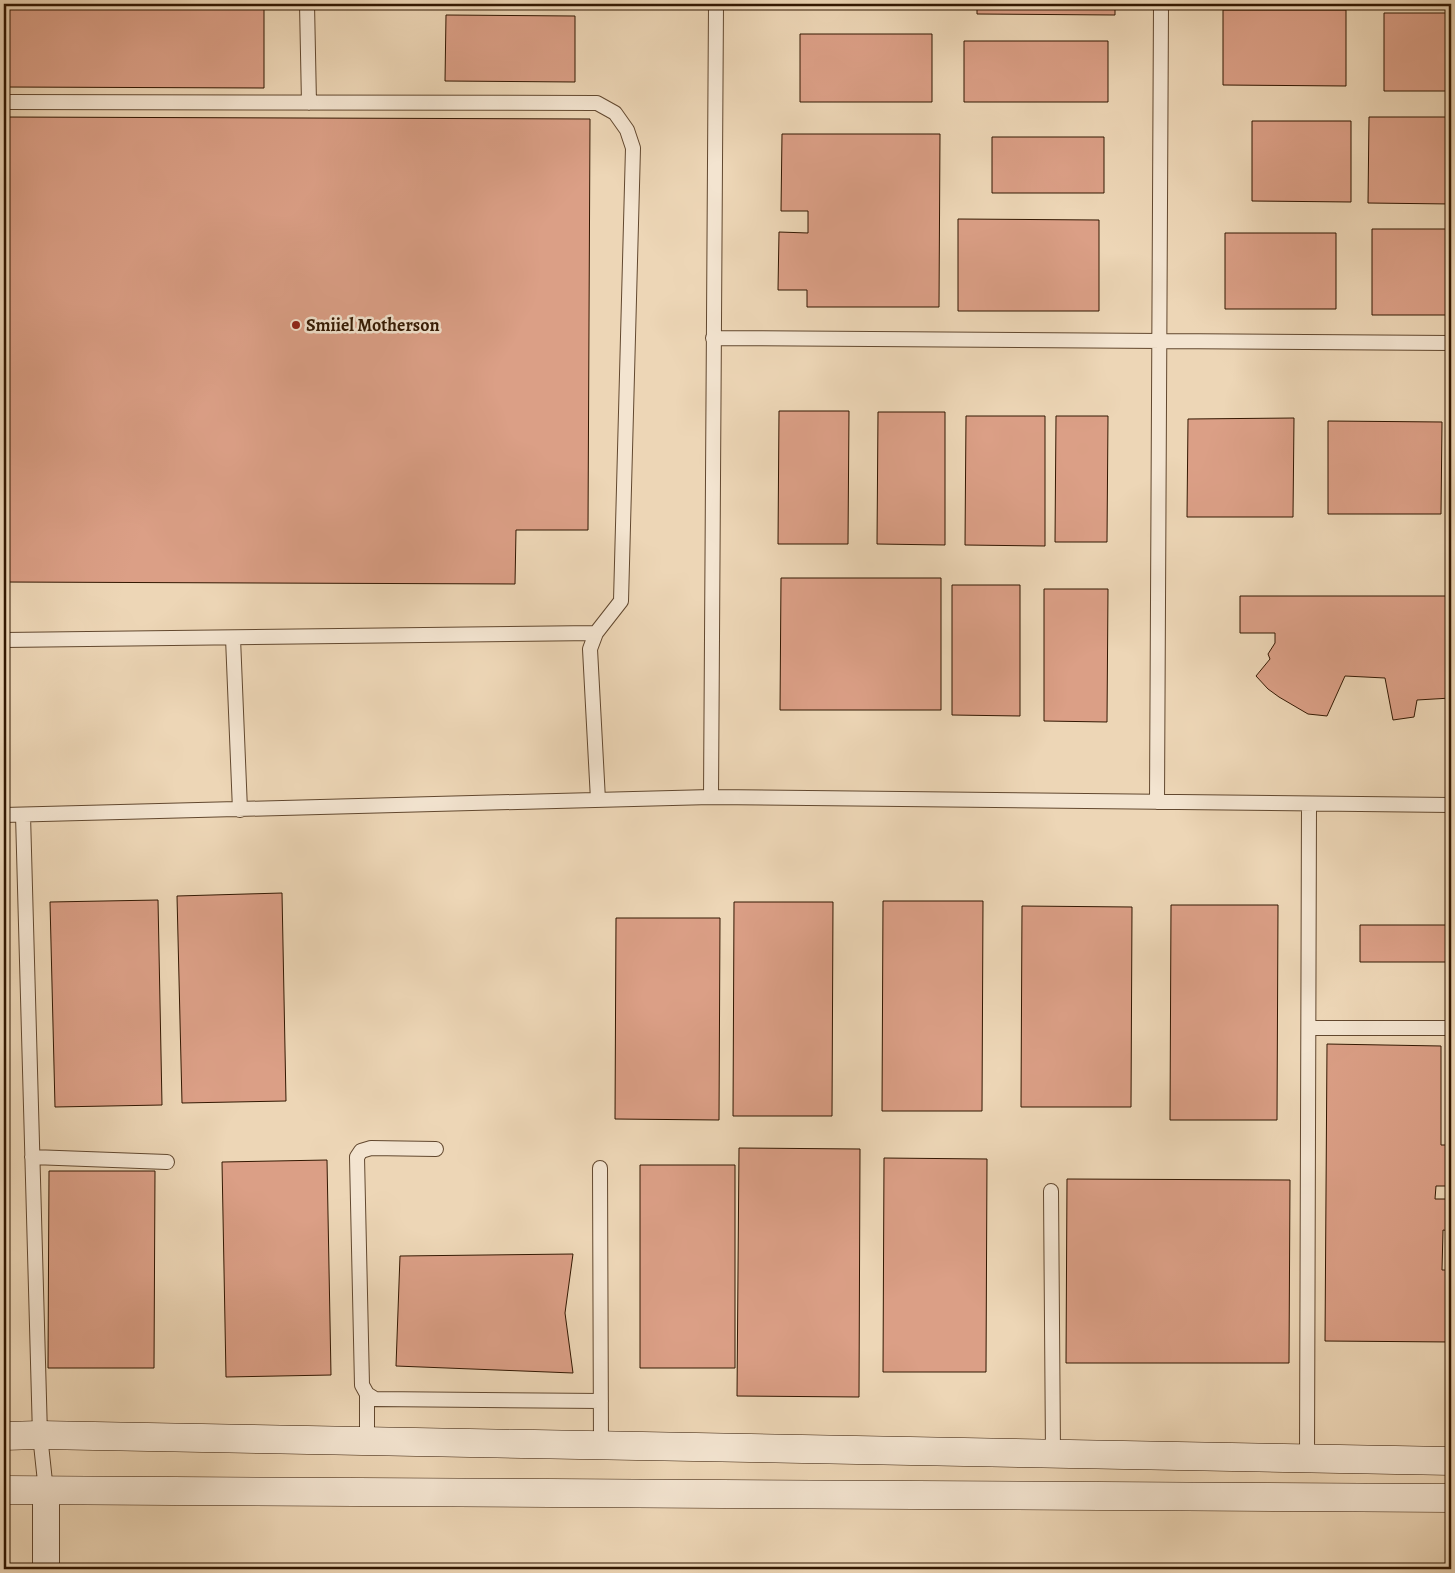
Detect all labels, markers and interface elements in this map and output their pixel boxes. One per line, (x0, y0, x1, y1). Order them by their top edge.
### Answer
place label: Smiiel Motherson (306, 313, 440, 337)
marker: Smiiel Motherson (290, 319, 302, 331)

